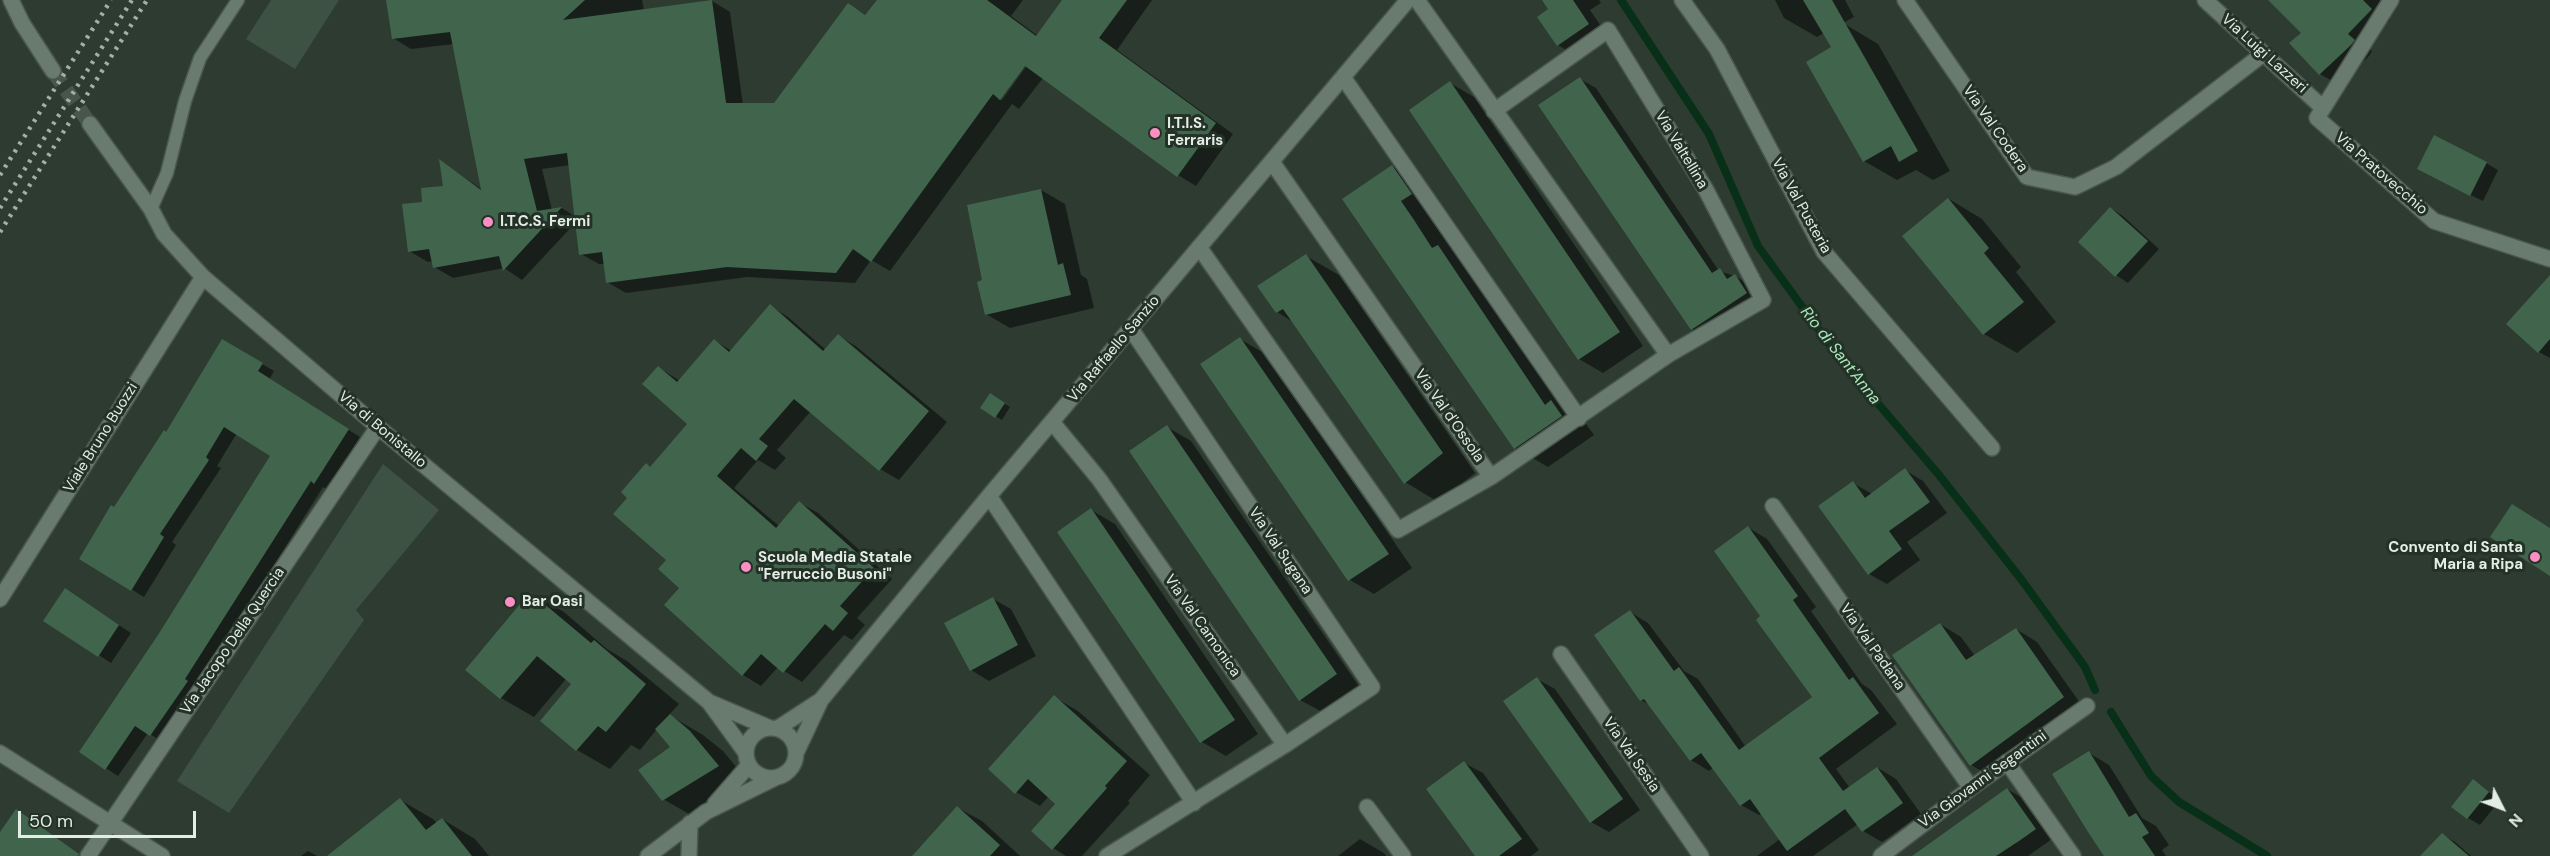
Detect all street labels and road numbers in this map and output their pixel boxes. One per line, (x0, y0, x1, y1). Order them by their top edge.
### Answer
street label: Via Luigi Lazzeri (2217, 11, 2311, 97)
street label: Via Val Codera (1958, 82, 2032, 176)
street label: Via Valtellina (1651, 108, 1711, 192)
street label: Via Pratovecchio (2331, 129, 2431, 219)
street label: Via Val Pusteria (1767, 155, 1835, 257)
street label: Via Raffaello Sanzio (1064, 292, 1164, 406)
street label: Via Val d'Ossola (1410, 366, 1488, 466)
street label: Viale Bruno Buozzi (60, 380, 142, 496)
street label: Via di Bonistallo (334, 388, 430, 472)
street label: Via Val Sugana (1244, 504, 1316, 598)
street label: Via Jacopo Della Quercia (177, 564, 289, 718)
street label: Via Val Camonica (1160, 571, 1244, 681)
street label: Via Val Padana (1836, 600, 1908, 694)
street label: Via Val Sesia (1599, 714, 1663, 796)
street label: Via Giovanni Segantini (1916, 728, 2050, 832)

